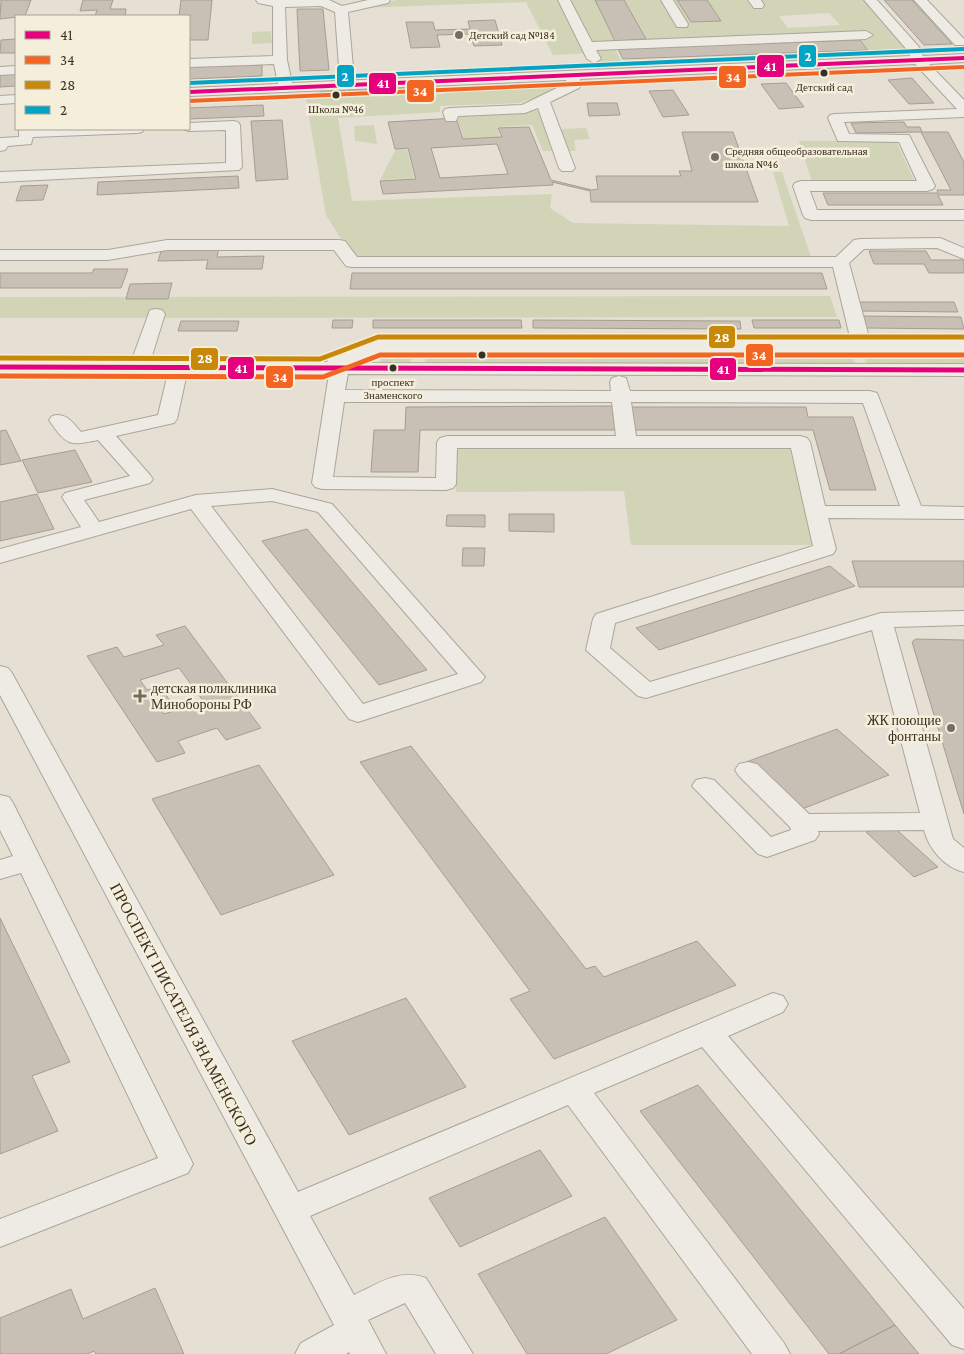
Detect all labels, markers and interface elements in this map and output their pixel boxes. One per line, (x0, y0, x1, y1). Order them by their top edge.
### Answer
legend (15, 15, 190, 130)
text: 41 (60, 27, 73, 43)
marker: Детский сад №184 (453, 29, 465, 41)
place label: Детский сад №184 (469, 29, 555, 41)
line badge: 2 (798, 44, 817, 68)
text: 2 (804, 48, 812, 64)
text: 34 (60, 52, 75, 68)
line badge: 41 (756, 54, 785, 78)
text: 41 (764, 58, 776, 74)
line badge: 2 (336, 64, 355, 88)
line badge: 34 (718, 65, 747, 89)
text: 2 (341, 68, 349, 84)
marker: Детский сад (819, 68, 829, 78)
text: 34 (726, 69, 741, 85)
line badge: 41 (368, 72, 397, 95)
text: 41 (377, 75, 389, 91)
text: 28 (60, 77, 75, 93)
line badge: 34 (406, 79, 435, 103)
place label: Детский сад (795, 81, 853, 93)
text: 34 (413, 83, 428, 99)
marker: Школа №46 (331, 90, 341, 100)
text: 2 (60, 102, 67, 118)
place label: Школа №46 (308, 103, 364, 115)
place label: Средняя общеобразовательная школа №46 (725, 145, 868, 170)
marker: Средняя общеобразовательная школа №46 (709, 151, 721, 163)
line badge: 28 (708, 325, 736, 349)
text: 28 (714, 329, 730, 345)
line badge: 34 (745, 343, 774, 367)
line badge: 28 (190, 347, 219, 371)
text: 34 (752, 347, 767, 363)
text: 28 (197, 350, 213, 366)
unlabelled marker (477, 350, 487, 360)
line badge: 41 (227, 356, 255, 380)
line badge: 41 (709, 357, 737, 381)
text: 41 (235, 360, 247, 376)
text: 41 (717, 361, 729, 377)
marker: проспект Знаменского (388, 363, 398, 373)
line badge: 34 (265, 365, 294, 389)
text: 34 (273, 369, 288, 385)
place label: проспект Знаменского (364, 376, 423, 401)
place label: детская поликлиника Минобороны РФ (151, 680, 277, 712)
marker: детская поликлиника Минобороны РФ (133, 689, 147, 703)
place label: ЖК поющие фонтаны (867, 712, 942, 744)
marker: ЖК поющие фонтаны (945, 722, 957, 734)
street label: ПРОСПЕКТ ПИСАТЕЛЯ ЗНАМЕНСКОГО (107, 880, 260, 1148)

